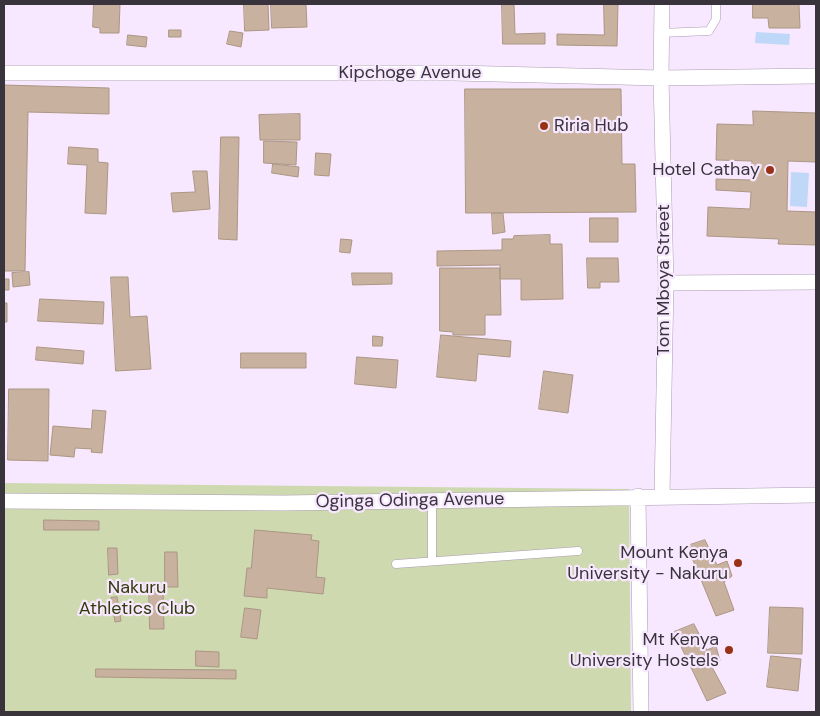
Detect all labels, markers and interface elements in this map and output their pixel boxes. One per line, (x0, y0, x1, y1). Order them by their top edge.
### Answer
street label: Kipchoge Avenue (339, 62, 481, 84)
place label: Riria Hub (554, 115, 628, 137)
marker: Riria Hub (538, 120, 550, 132)
place label: Hotel Cathay (652, 159, 760, 181)
marker: Hotel Cathay (764, 164, 776, 176)
street label: Tom Mboya Street (653, 204, 675, 356)
street label: Oginga Odinga Avenue (315, 489, 505, 513)
place label: Mount Kenya University - Nakuru (567, 542, 728, 584)
marker: Mount Kenya University - Nakuru (732, 557, 744, 569)
park label: Nakuru Athletics Club (79, 577, 195, 620)
place label: Mt Kenya University Hostels (570, 629, 719, 672)
marker: Mt Kenya University Hostels (723, 644, 735, 656)

